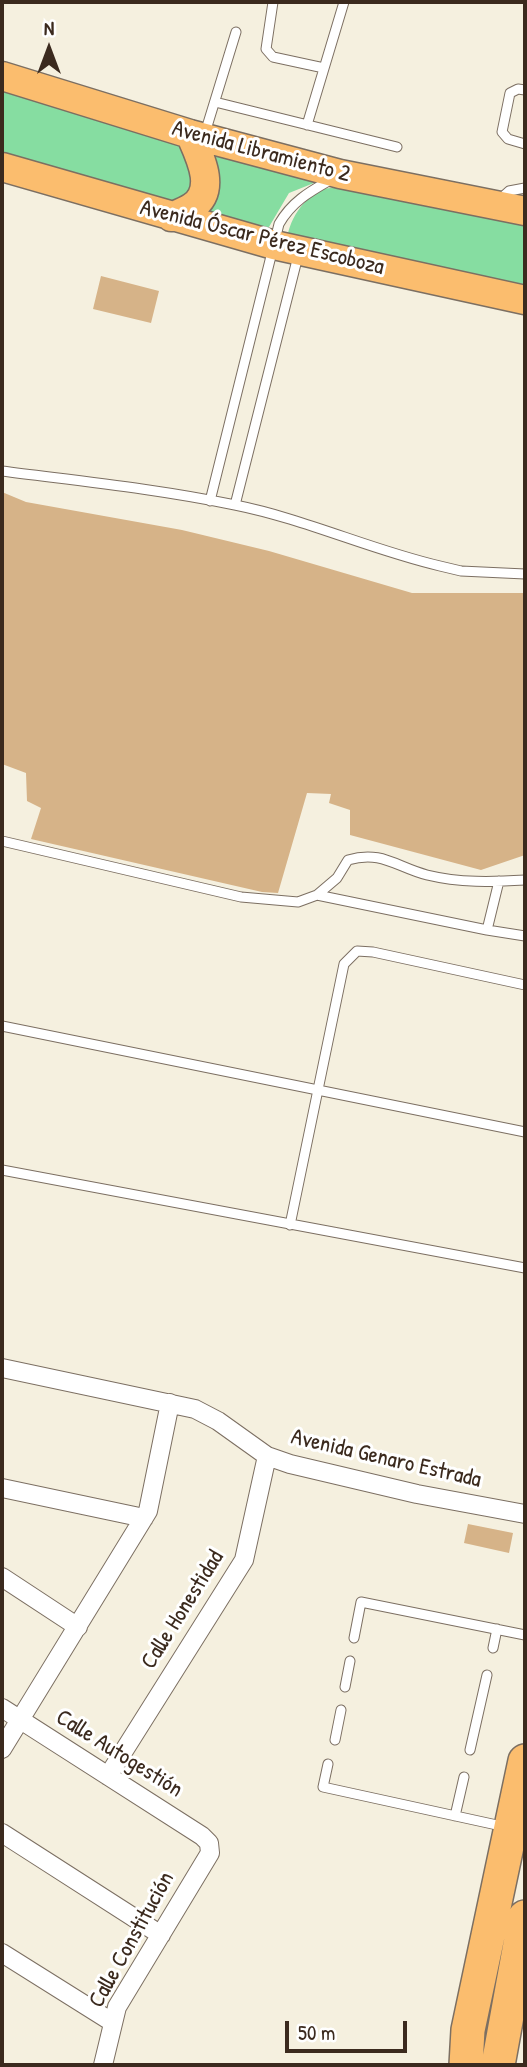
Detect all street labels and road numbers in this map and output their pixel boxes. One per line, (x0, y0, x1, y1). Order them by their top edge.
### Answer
street label: Avenida Libramiento 2 (169, 115, 353, 189)
street label: Avenida Óscar Pérez Escoboza (137, 194, 387, 282)
street label: Avenida Genaro Estrada (288, 1424, 484, 1494)
street label: Calle Honestidad (136, 1546, 230, 1674)
street label: Calle Autogestión (50, 1704, 188, 1804)
street label: Calle Constitución (83, 1867, 181, 2013)

